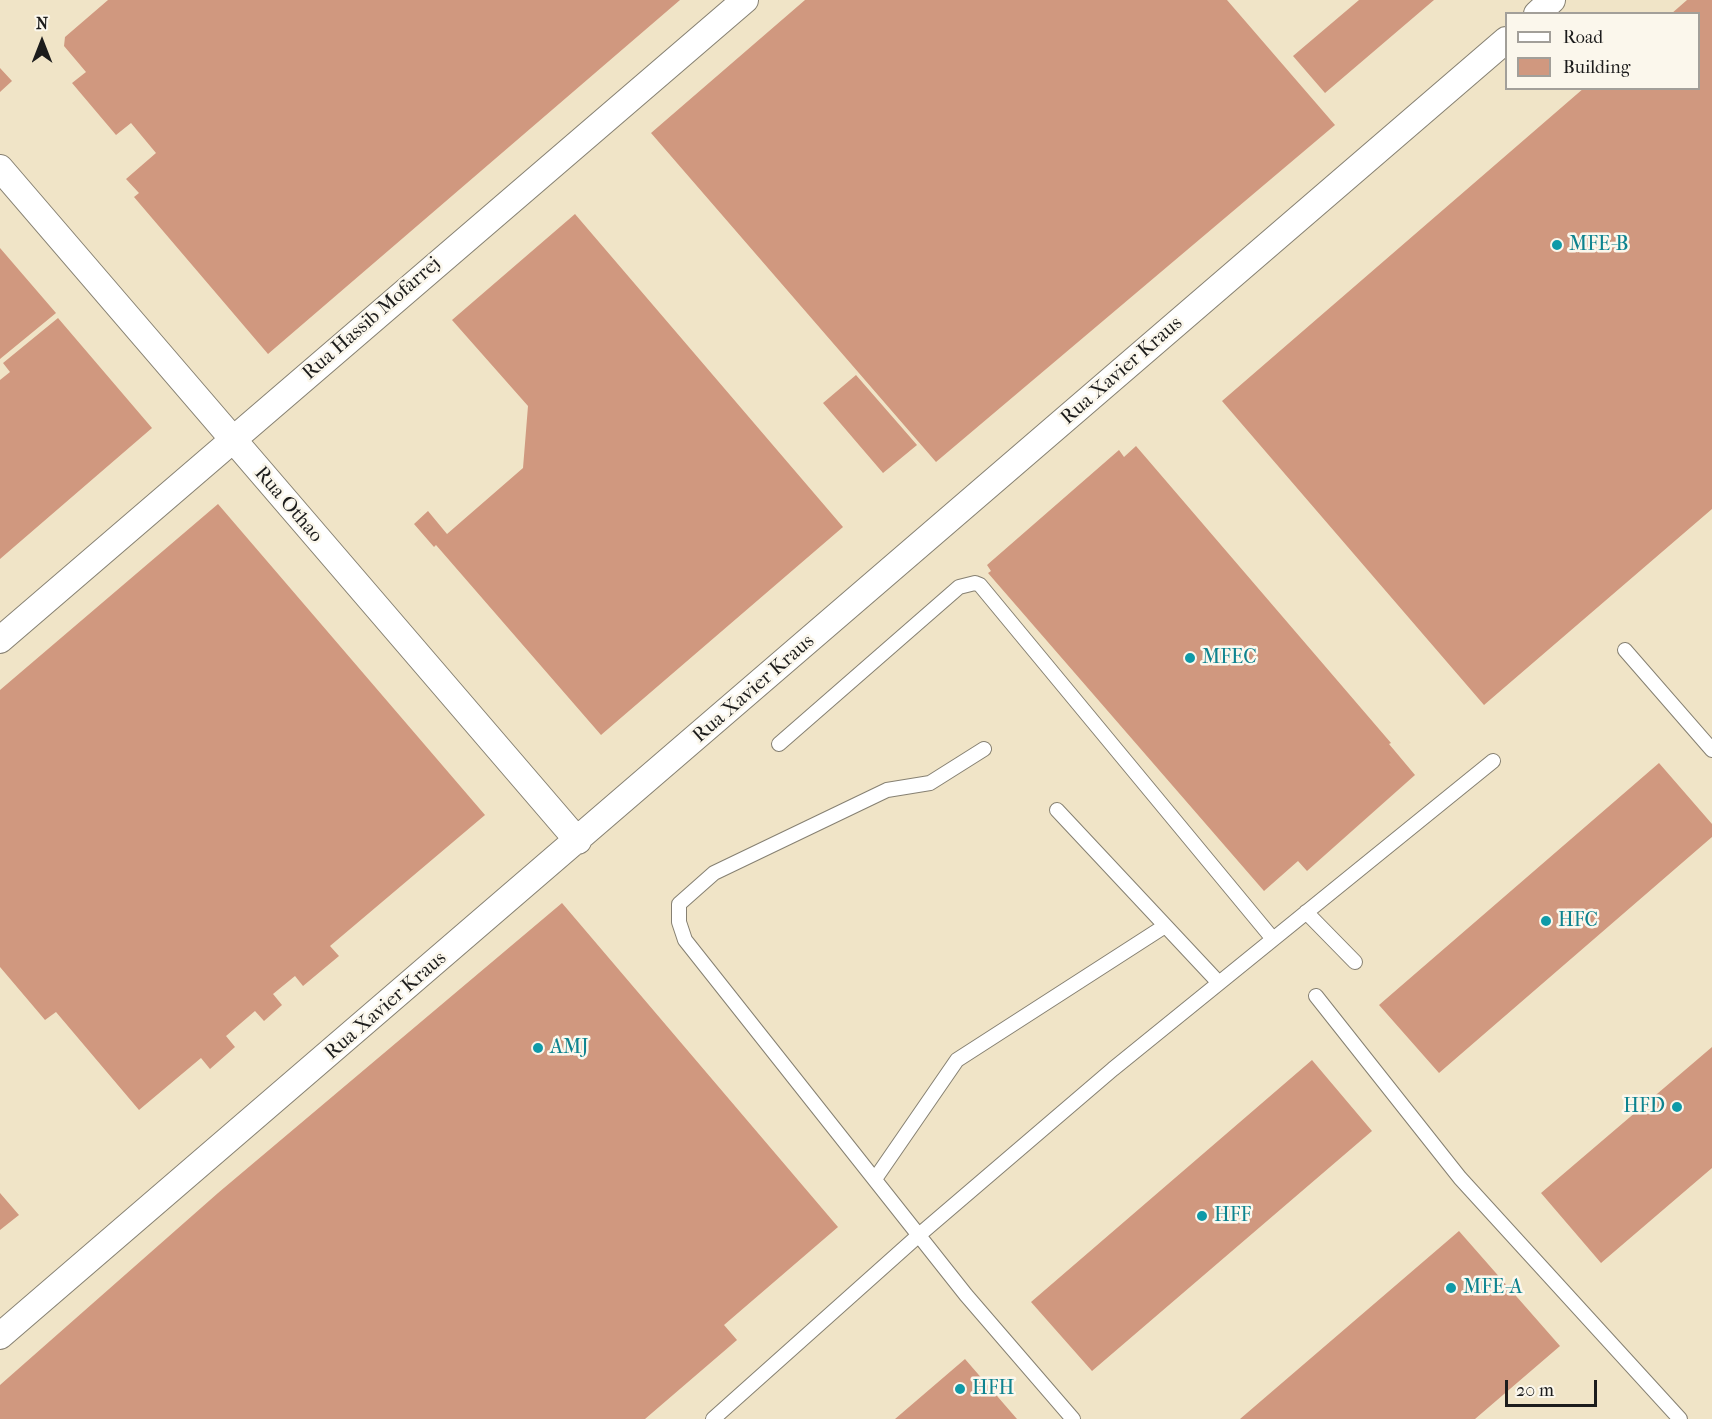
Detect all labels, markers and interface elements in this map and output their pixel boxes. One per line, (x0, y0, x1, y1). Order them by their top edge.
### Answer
north arrow (12, 12, 72, 72)
legend (1505, 12, 1700, 90)
text: N (36, 14, 48, 33)
text: Road (1563, 27, 1603, 48)
text: Building (1563, 57, 1630, 78)
place label: MFE-B (1569, 233, 1628, 257)
marker: MFE-B (1550, 238, 1564, 252)
street label: Rua Hassib Mofarrej (298, 252, 446, 386)
street label: Rua Xavier Kraus (1056, 312, 1188, 430)
street label: Rua Othao (249, 462, 327, 548)
street label: Rua Xavier Kraus (688, 630, 820, 748)
place label: MFEC (1202, 646, 1257, 670)
marker: MFEC (1183, 651, 1197, 665)
place label: HFC (1558, 909, 1598, 933)
marker: HFC (1539, 914, 1553, 928)
street label: Rua Xavier Kraus (320, 947, 452, 1065)
place label: AMJ (550, 1036, 589, 1060)
marker: AMJ (531, 1041, 545, 1055)
place label: HFD (1623, 1095, 1665, 1119)
marker: HFD (1670, 1100, 1684, 1114)
place label: HFF (1214, 1204, 1251, 1228)
marker: HFF (1195, 1209, 1209, 1223)
place label: MFE-A (1463, 1276, 1522, 1300)
marker: MFE-A (1444, 1281, 1458, 1295)
scale bar (1508, 1368, 1600, 1406)
place label: HFH (972, 1377, 1014, 1401)
text: 20 m (1516, 1380, 1554, 1401)
marker: HFH (953, 1382, 967, 1396)

